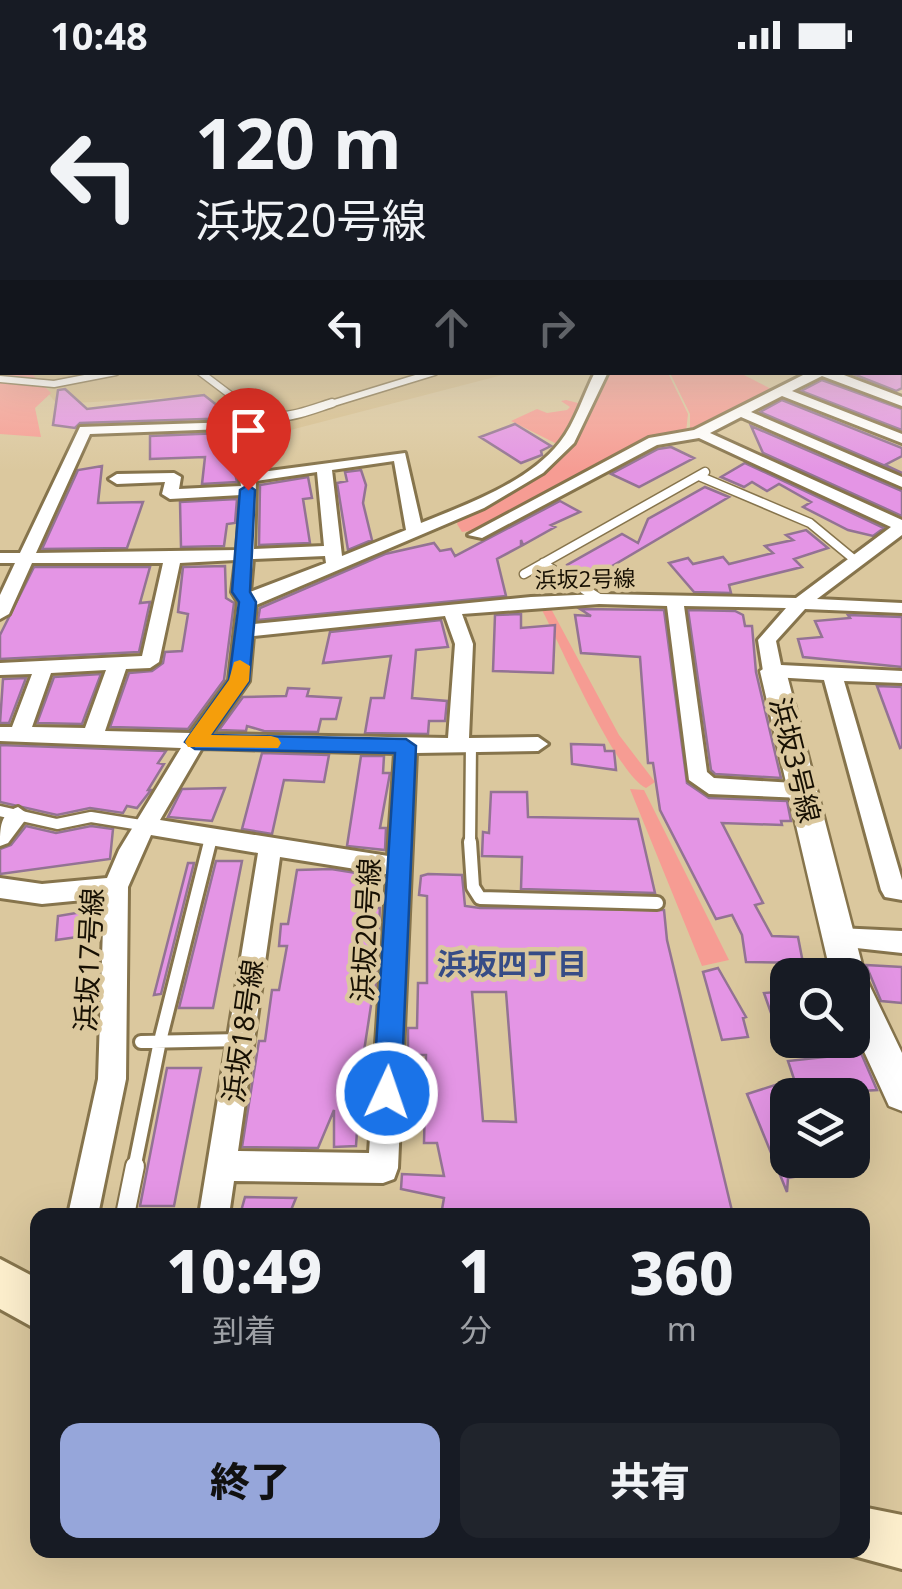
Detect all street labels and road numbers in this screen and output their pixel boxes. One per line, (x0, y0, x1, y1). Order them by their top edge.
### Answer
street label: 浜坂2号線 (534, 562, 636, 594)
street label: 浜坂3号線 (762, 693, 830, 826)
street label: 浜坂20号線 (342, 857, 388, 1003)
street label: 浜坂17号線 (65, 887, 111, 1033)
street label: 浜坂18号線 (213, 957, 271, 1105)

